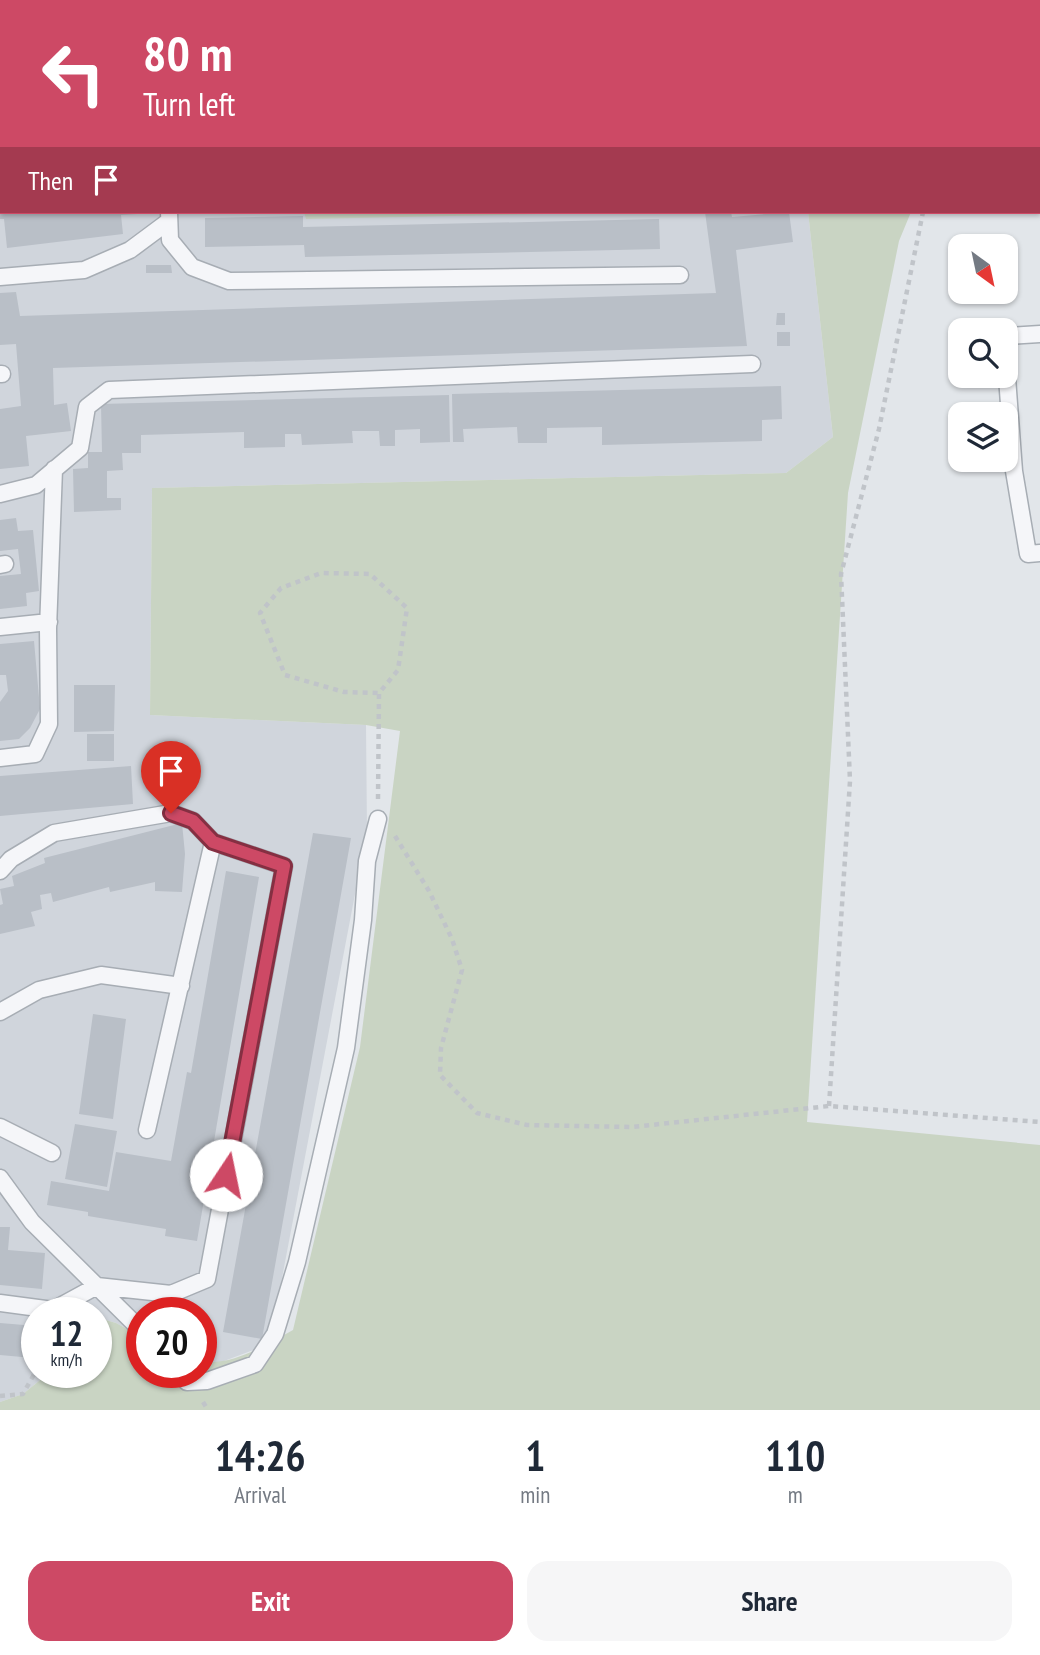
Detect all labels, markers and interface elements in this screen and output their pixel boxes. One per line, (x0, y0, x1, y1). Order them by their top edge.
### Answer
text: 80 m (143, 21, 232, 85)
icon: left (28, 28, 119, 119)
text: Turn left (143, 83, 235, 125)
icon: arrive (87, 161, 125, 199)
text: Then (28, 164, 73, 197)
north arrow (948, 234, 1018, 304)
map controls (948, 234, 1018, 472)
button: search (948, 318, 1018, 388)
button: layers (948, 402, 1018, 472)
pin (141, 741, 201, 813)
icon: arrive (152, 752, 190, 790)
position arrow (189, 1138, 263, 1212)
speed limit sign: 20 (126, 1297, 217, 1388)
text: 12 (50, 1310, 83, 1356)
text: km/h (51, 1348, 82, 1371)
text: 14:26 (215, 1428, 306, 1483)
text: 1 (525, 1428, 545, 1483)
text: 110 (765, 1428, 825, 1483)
text: Arrival (234, 1480, 286, 1509)
text: min (520, 1480, 550, 1509)
text: m (788, 1480, 803, 1509)
button: Exit (28, 1561, 513, 1641)
button: Share (527, 1561, 1012, 1641)

